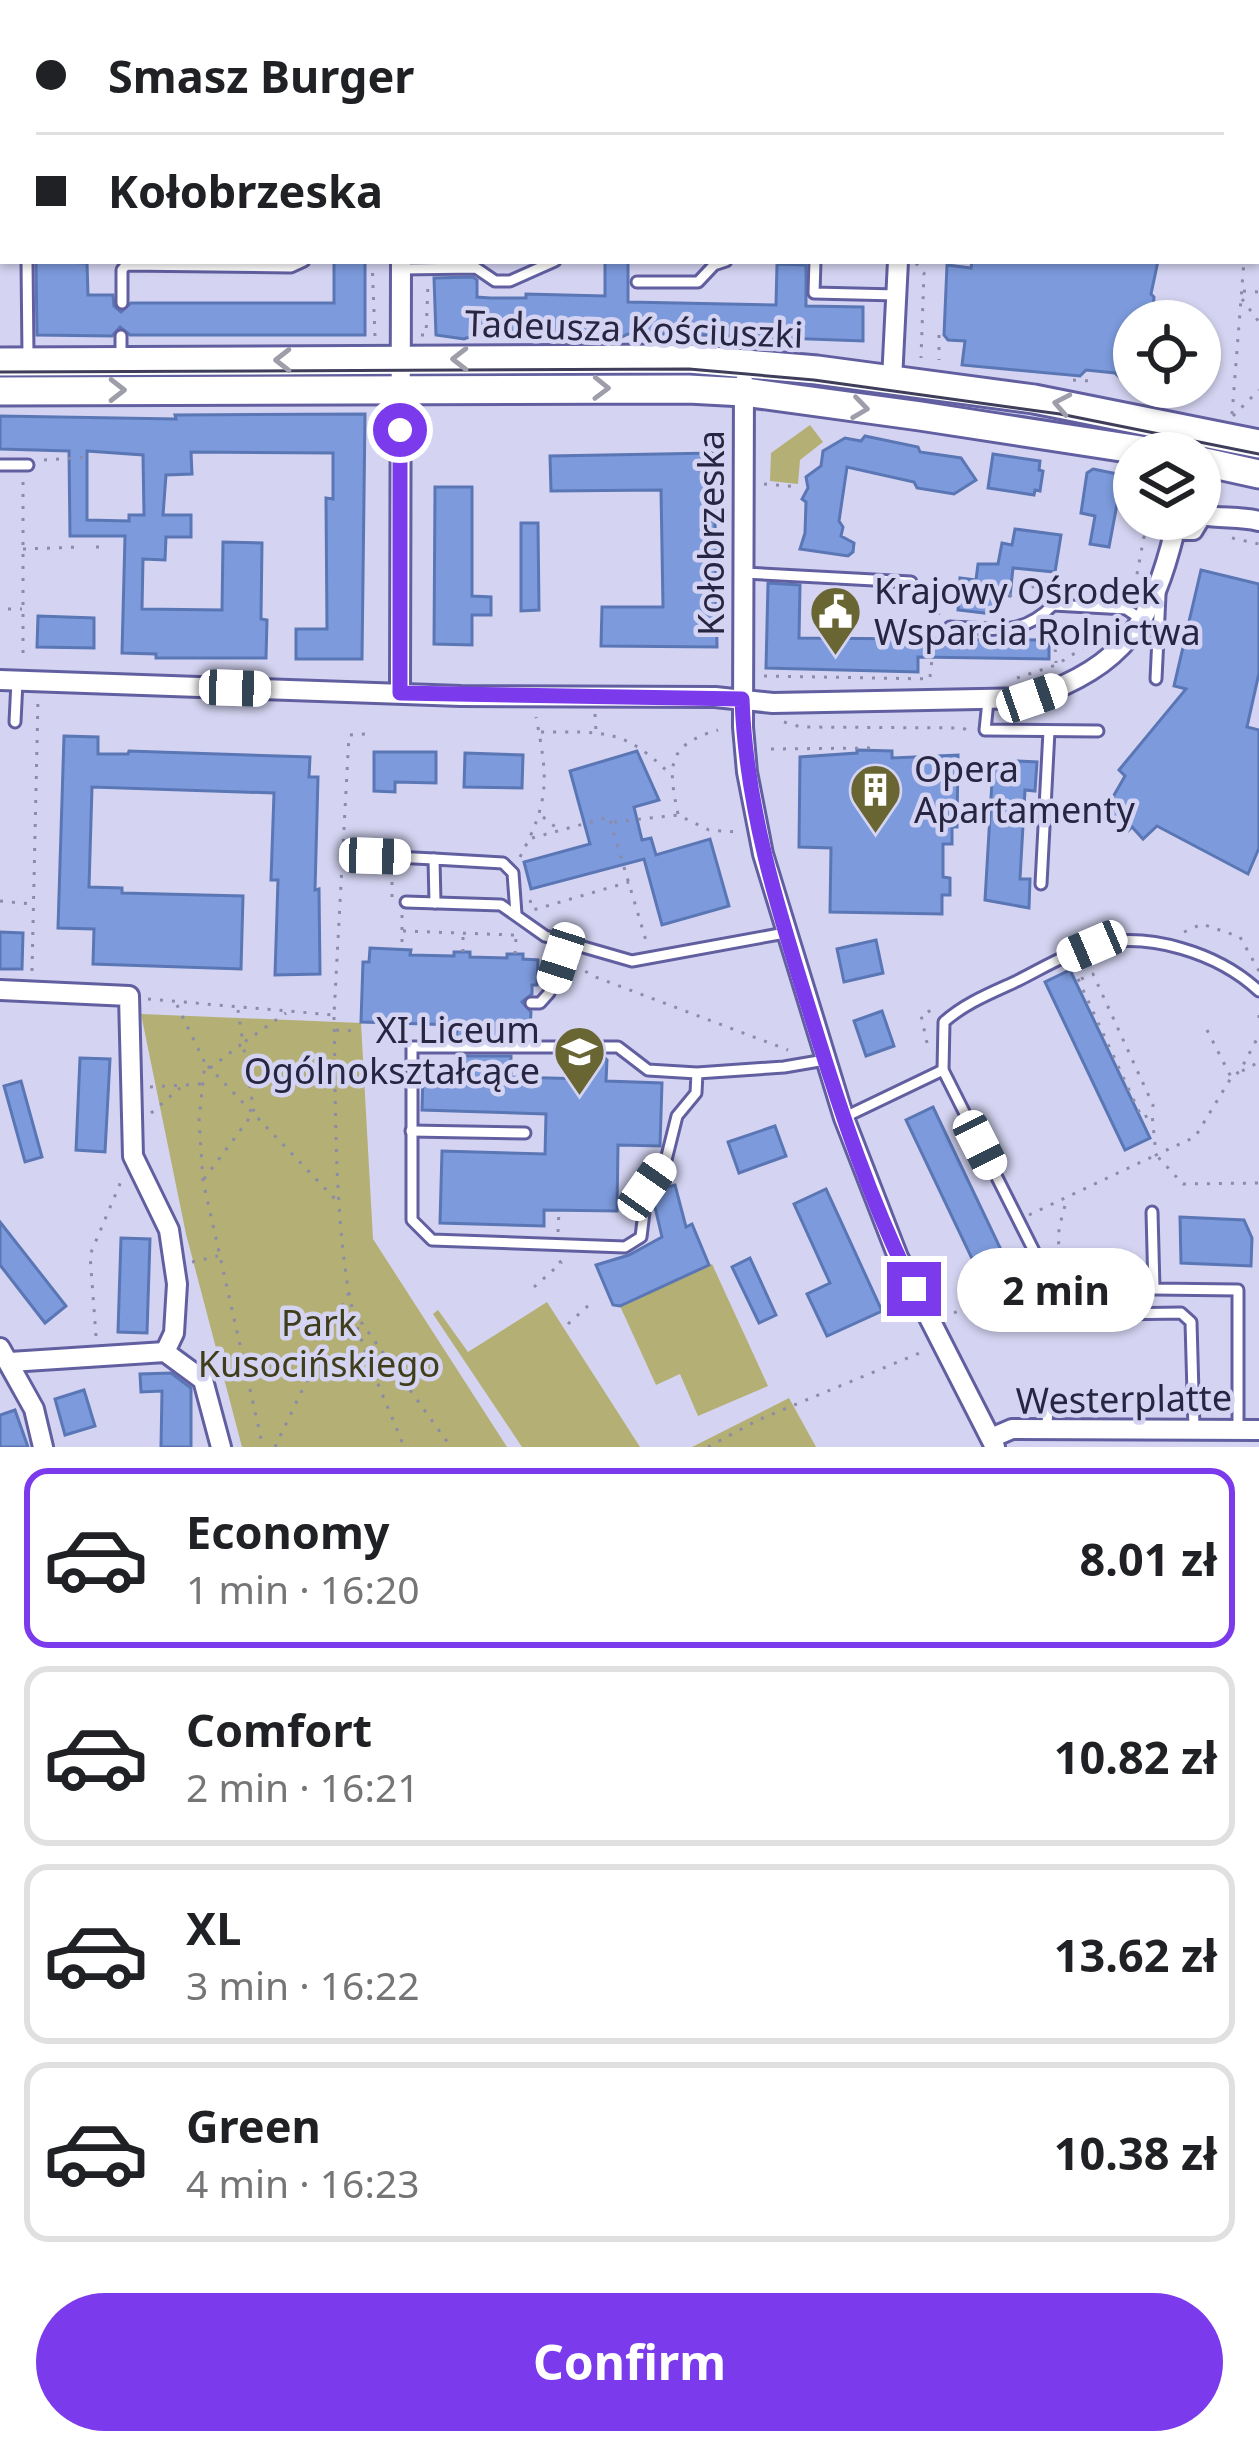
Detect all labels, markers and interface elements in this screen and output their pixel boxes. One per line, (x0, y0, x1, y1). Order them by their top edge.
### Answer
text: Smasz Burger (108, 45, 414, 106)
text: Kołobrzeska (108, 160, 383, 221)
street label: Tadeusza Kościuszki (464, 298, 804, 359)
map controls (1113, 300, 1221, 540)
button: locate (1113, 300, 1221, 408)
one-way arrow (450, 346, 468, 372)
one-way arrow (273, 347, 291, 373)
one-way arrow (593, 375, 611, 401)
one-way arrow (109, 377, 127, 403)
one-way arrow (1052, 392, 1072, 418)
one-way arrow (851, 394, 870, 420)
route start (373, 403, 427, 457)
street label: Kołobrzeska (686, 430, 735, 636)
button: layers (1113, 432, 1221, 540)
place label: Krajowy Ośrodek Wsparcia Rolnictwa (874, 566, 1201, 656)
public building icon: Krajowy Ośrodek Wsparcia Rolnictwa (807, 584, 863, 658)
car (198, 669, 272, 707)
car (992, 669, 1072, 727)
place label: Opera Apartamenty (914, 744, 1136, 834)
building icon: Opera Apartamenty (847, 762, 903, 836)
car (338, 837, 412, 875)
car (1052, 915, 1132, 977)
car (533, 918, 589, 998)
place label: XI Liceum Ogólnokształcące (244, 1005, 540, 1095)
school or university icon: XI Liceum Ogólnokształcące (551, 1023, 607, 1097)
car (948, 1105, 1012, 1185)
car (612, 1147, 682, 1227)
callout: 2 min (956, 1247, 1154, 1331)
route end (887, 1262, 941, 1316)
text: 2 min (1002, 1263, 1110, 1316)
park label: Park Kusocińskiego (198, 1298, 440, 1388)
street label: Westerplatte (1015, 1372, 1233, 1425)
text: Economy (186, 1501, 390, 1562)
icon: car (42, 1504, 150, 1612)
text: 8.01 zł (1080, 1528, 1217, 1589)
text: 1 min · 16:20 (186, 1562, 420, 1615)
text: Comfort (186, 1699, 372, 1760)
icon: car (42, 1702, 150, 1810)
text: 10.82 zł (1054, 1726, 1217, 1787)
text: 2 min · 16:21 (186, 1760, 420, 1813)
text: XL (186, 1897, 241, 1958)
icon: car (42, 1900, 150, 2008)
text: 13.62 zł (1054, 1924, 1217, 1985)
text: 3 min · 16:22 (186, 1958, 420, 2011)
text: Green (186, 2095, 321, 2156)
icon: car (42, 2098, 150, 2206)
text: 10.38 zł (1054, 2122, 1217, 2183)
text: 4 min · 16:23 (186, 2156, 420, 2209)
button: Confirm (36, 2293, 1223, 2431)

